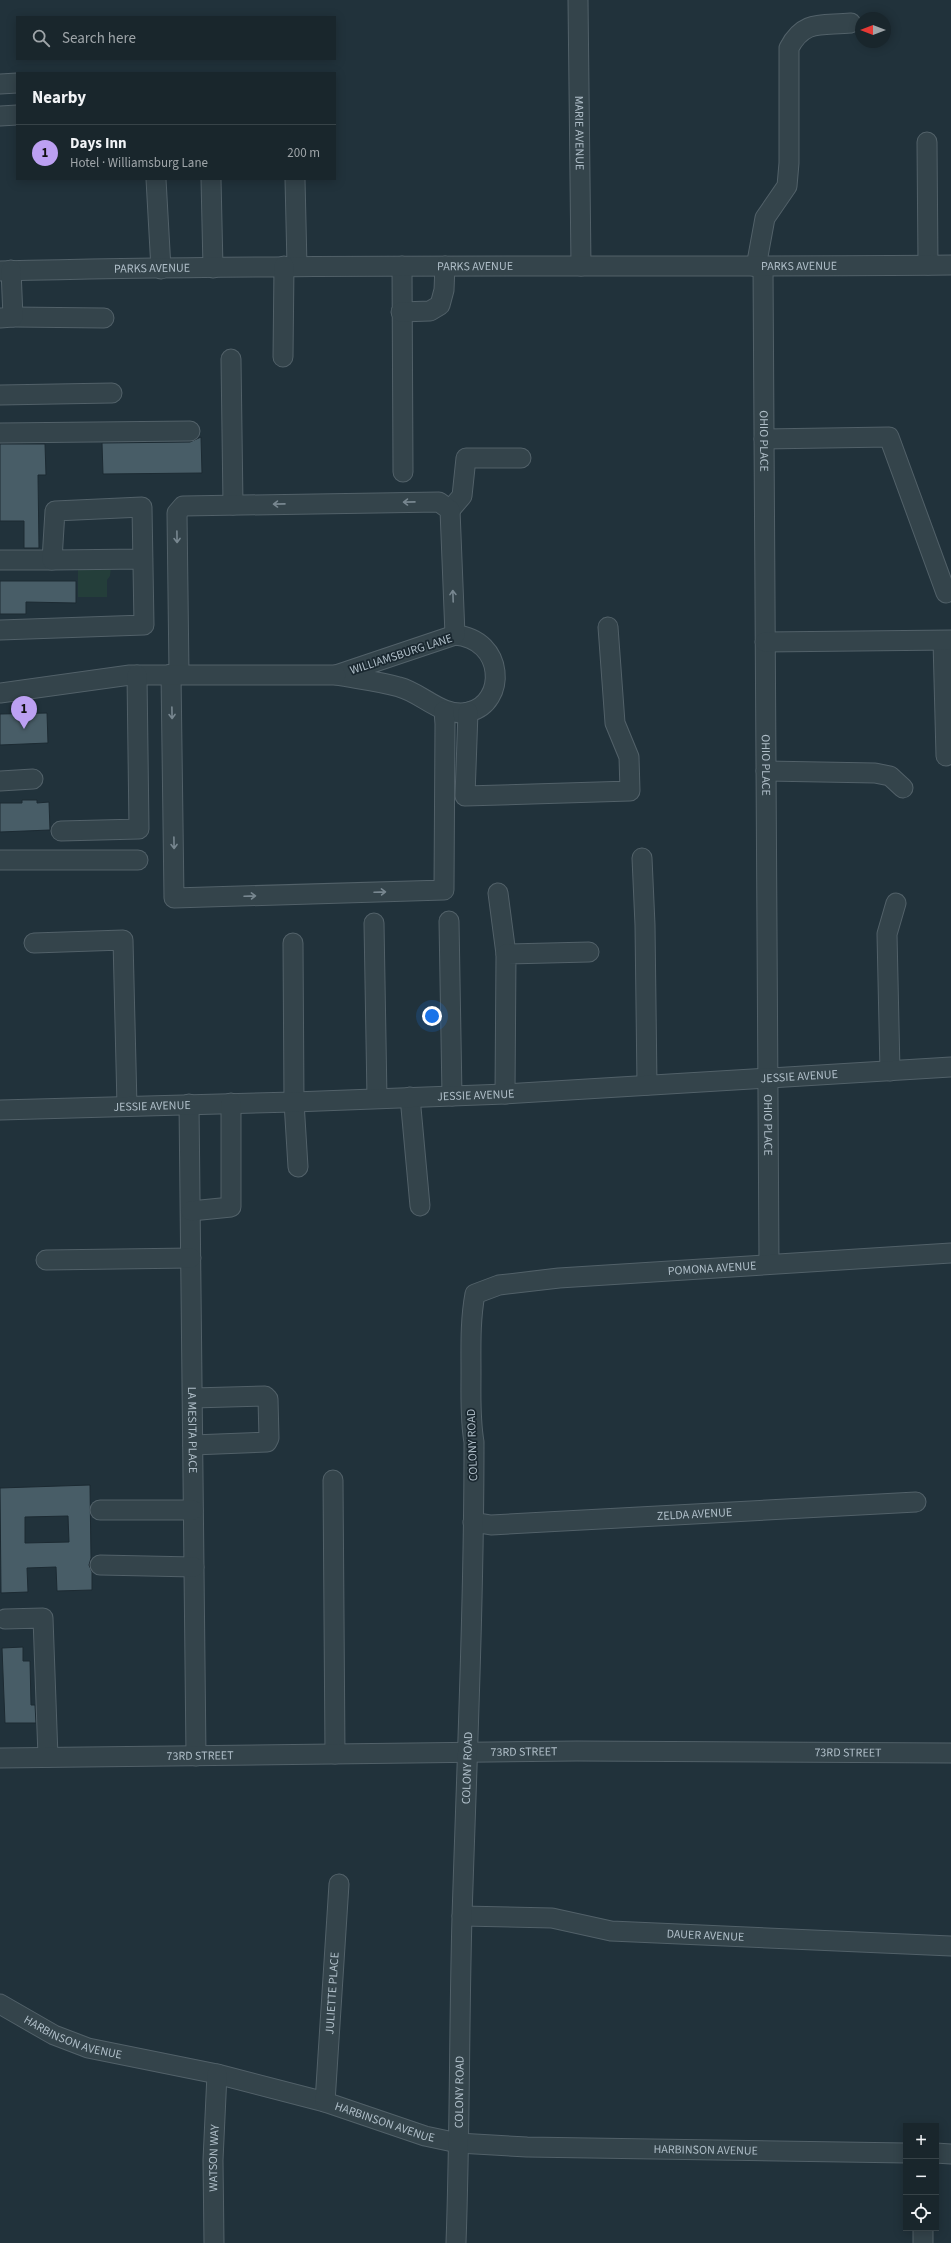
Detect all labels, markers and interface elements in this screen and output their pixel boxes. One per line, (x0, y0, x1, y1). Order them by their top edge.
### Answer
north arrow (855, 12, 891, 48)
search box (16, 16, 336, 60)
icon: search (30, 27, 52, 49)
text: Search here (62, 28, 136, 49)
text: Nearby (32, 86, 86, 110)
street label: MARIE AVENUE (570, 96, 588, 170)
text: Days Inn (70, 133, 127, 154)
text: 1 (42, 144, 48, 162)
text: 200 m (287, 144, 320, 162)
text: Hotel · Williamsburg Lane (70, 154, 208, 172)
street label: PARKS AVENUE (437, 258, 513, 275)
street label: PARKS AVENUE (761, 258, 837, 275)
street label: PARKS AVENUE (114, 260, 190, 278)
street label: OHIO PLACE (755, 410, 772, 472)
one-way arrow (403, 499, 416, 506)
one-way arrow (273, 500, 286, 508)
one-way arrow (173, 530, 181, 543)
one-way arrow (450, 590, 457, 603)
street label: WILLIAMSBURG LANE (348, 630, 455, 679)
pin: 1 (11, 696, 37, 729)
one-way arrow (168, 706, 175, 719)
street label: OHIO PLACE (757, 734, 774, 796)
one-way arrow (170, 836, 177, 849)
one-way arrow (373, 888, 386, 896)
one-way arrow (243, 892, 256, 900)
your location (422, 1006, 442, 1026)
street label: JESSIE AVENUE (760, 1066, 838, 1088)
street label: JESSIE AVENUE (437, 1085, 515, 1106)
street label: OHIO PLACE (759, 1094, 776, 1156)
street label: JESSIE AVENUE (113, 1097, 191, 1116)
street label: POMONA AVENUE (667, 1257, 757, 1280)
street label: LA MESITA PLACE (183, 1387, 201, 1473)
street label: COLONY ROAD (463, 1408, 482, 1481)
street label: ZELDA AVENUE (656, 1504, 733, 1525)
street label: COLONY ROAD (458, 1732, 477, 1805)
street label: 73RD STREET (490, 1743, 558, 1761)
street label: 73RD STREET (814, 1744, 882, 1762)
street label: 73RD STREET (166, 1747, 234, 1765)
street label: DAUER AVENUE (666, 1925, 745, 1946)
street label: JULIETTE PLACE (321, 1951, 344, 2035)
street label: HARBINSON AVENUE (20, 2011, 123, 2064)
street label: COLONY ROAD (451, 2056, 469, 2128)
street label: HARBINSON AVENUE (332, 2098, 436, 2147)
map controls (903, 2123, 939, 2231)
button: + (903, 2123, 939, 2159)
street label: WATSON WAY (205, 2124, 224, 2192)
street label: HARBINSON AVENUE (653, 2141, 758, 2160)
button: − (903, 2159, 939, 2195)
button: locate (903, 2195, 939, 2231)

